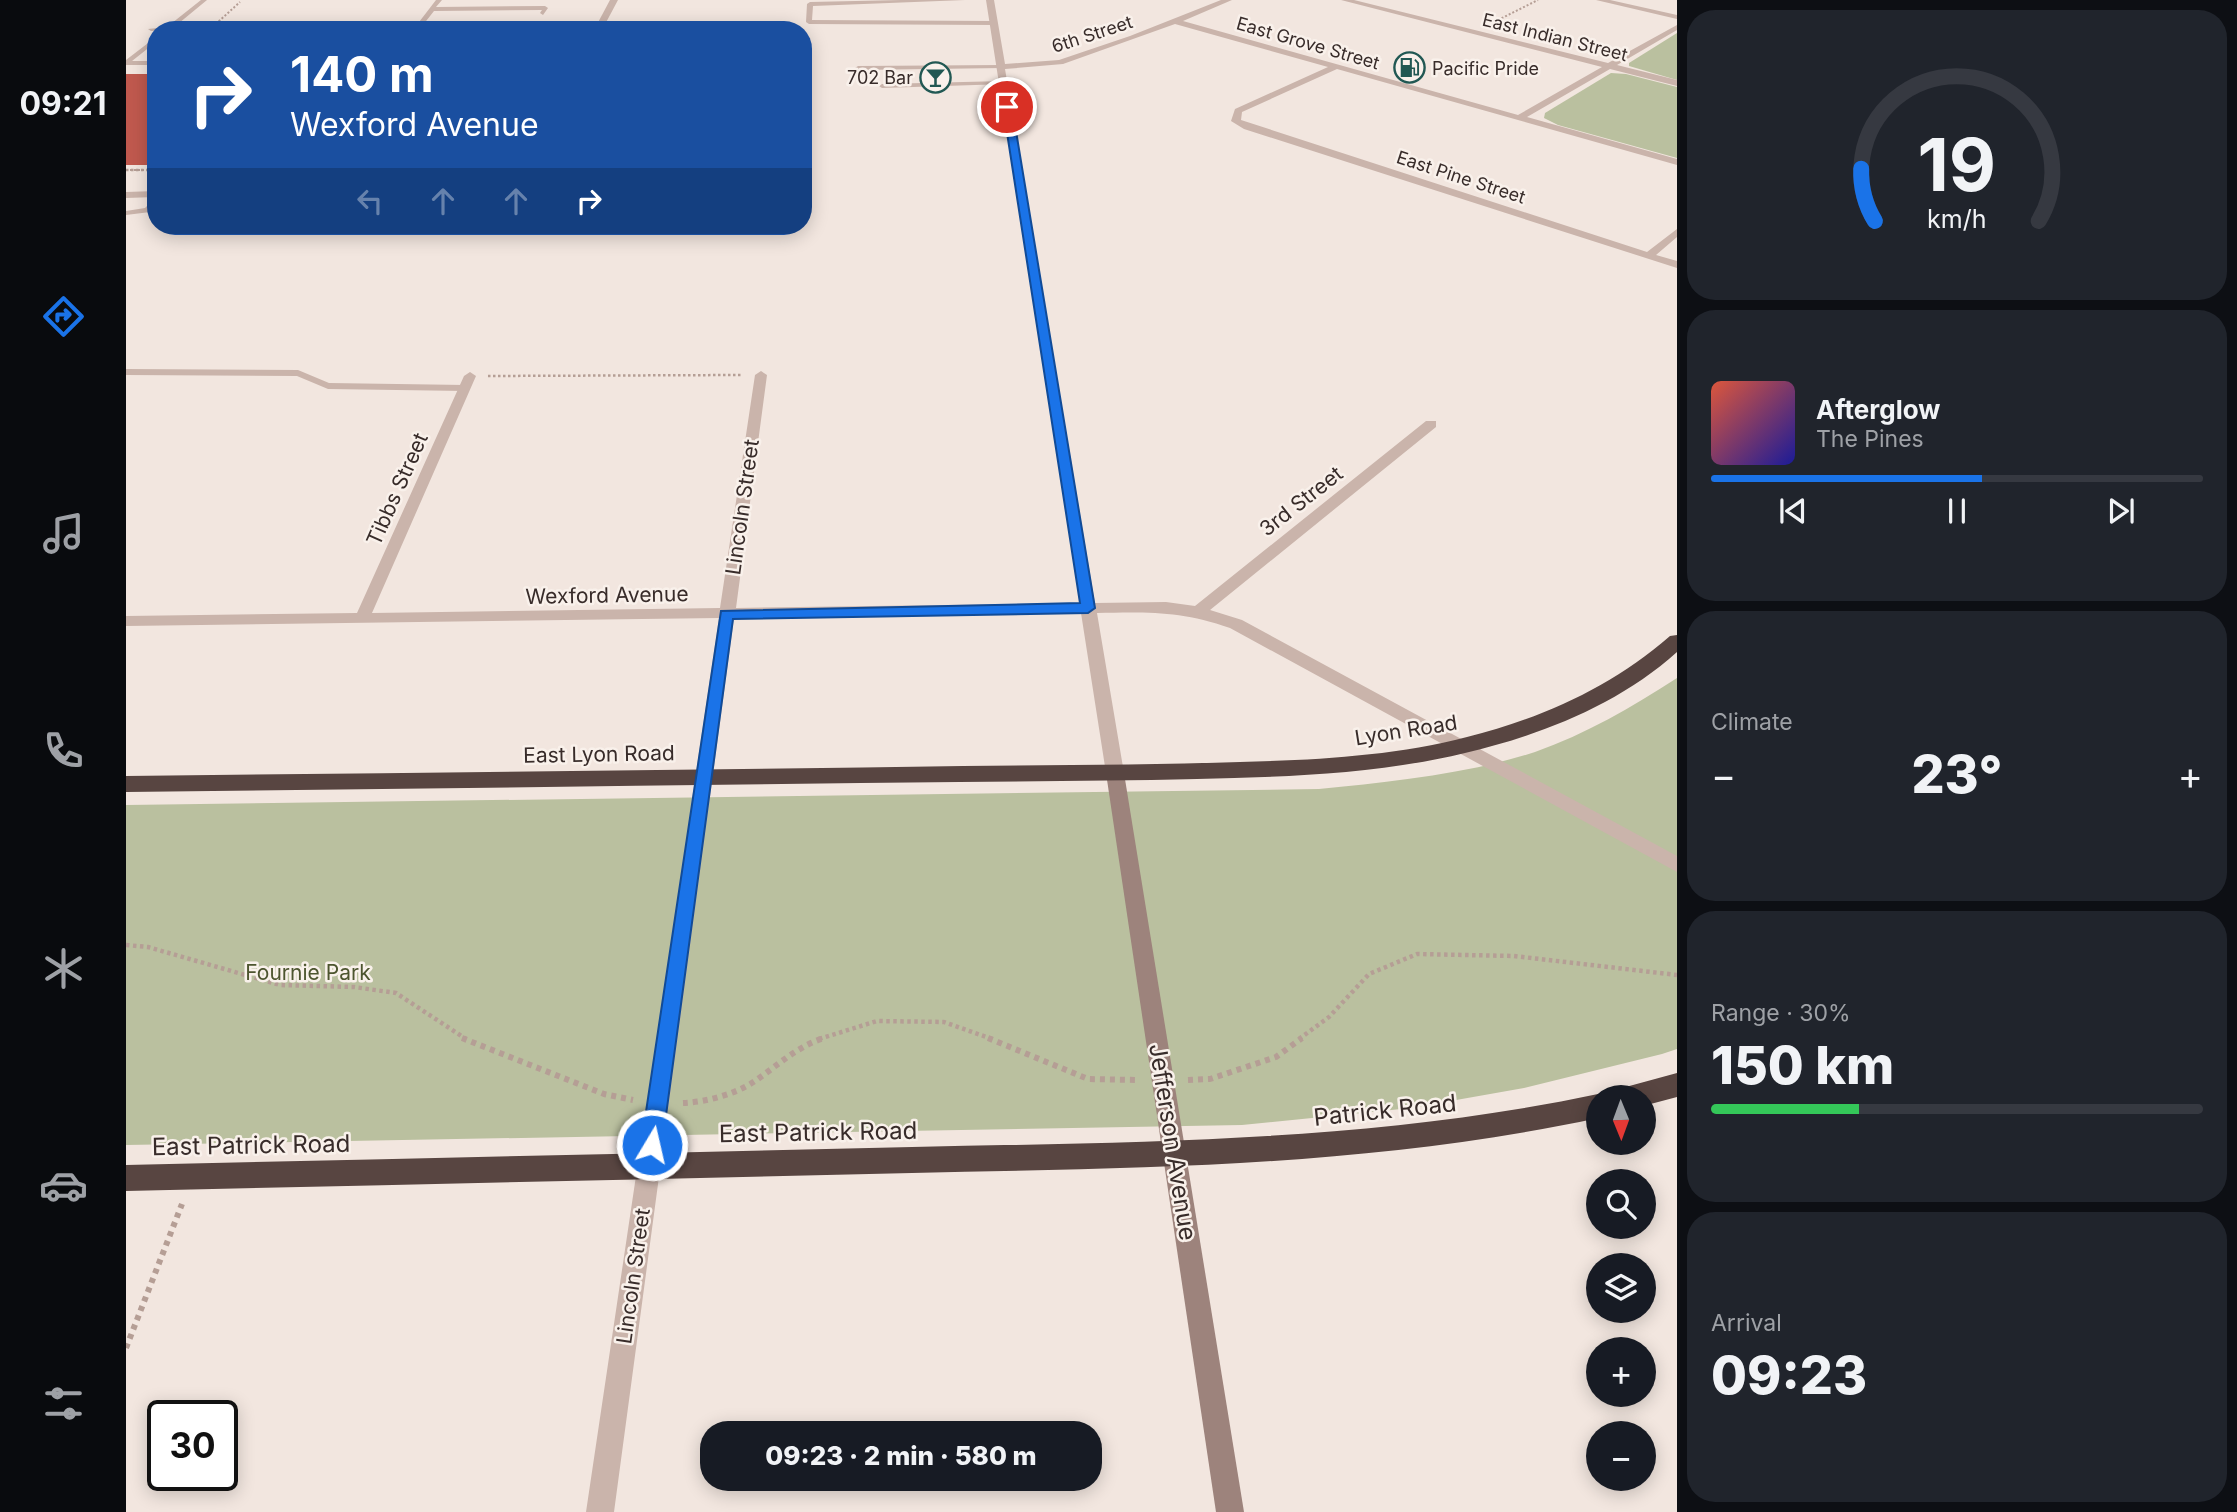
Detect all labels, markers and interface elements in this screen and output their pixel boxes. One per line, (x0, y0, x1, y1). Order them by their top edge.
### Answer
street label: East Indian Street (1480, 9, 1630, 65)
street label: 6th Street (1049, 11, 1135, 57)
street label: East Grove Street (1234, 13, 1382, 73)
text: 140 m (290, 45, 434, 104)
icon: right (175, 49, 266, 140)
fuel station icon: Pacific Pride (1392, 51, 1426, 85)
place label: Pacific Pride (1432, 58, 1539, 79)
bar icon: 702 Bar (919, 60, 953, 94)
place label: 702 Bar (847, 67, 913, 88)
pin (977, 77, 1037, 137)
text: 09:21 (20, 84, 107, 123)
icon: arrive (988, 88, 1026, 126)
text: Wexford Avenue (290, 105, 539, 144)
text: 19 (1918, 121, 1996, 210)
street label: East Pine Street (1394, 146, 1528, 208)
icon: left (351, 182, 389, 220)
icon: ahead (424, 182, 462, 220)
icon: ahead (497, 182, 535, 220)
icon: right (570, 182, 608, 220)
text: km/h (1927, 204, 1987, 234)
icon: directions (39, 292, 88, 341)
text: Afterglow (1816, 394, 1940, 425)
text: The Pines (1816, 425, 1924, 453)
street label: Tibbs Street (361, 429, 433, 549)
street label: Lincoln Street (720, 437, 764, 576)
street label: 3rd Street (1254, 461, 1348, 541)
icon: previous (1774, 492, 1812, 530)
icon: pause (1938, 492, 1976, 530)
icon: next (2102, 492, 2140, 530)
icon: music (39, 509, 88, 558)
street label: Wexford Avenue (525, 581, 689, 609)
text: Climate (1711, 708, 1793, 736)
street label: Lyon Road (1353, 710, 1459, 750)
icon: phone (39, 726, 88, 775)
street label: East Lyon Road (523, 740, 675, 768)
text: 23° (1911, 743, 2003, 806)
text: − (1711, 752, 1736, 798)
text: + (2178, 752, 2203, 798)
icon: climate (39, 944, 88, 993)
park label: Fournie Park (245, 960, 371, 985)
text: Range · 30% (1711, 999, 1851, 1027)
text: 150 km (1711, 1034, 1894, 1097)
street label: Jefferson Avenue (1143, 1041, 1203, 1243)
north arrow (1586, 1085, 1656, 1155)
map controls (1586, 1085, 1656, 1491)
street label: Patrick Road (1312, 1088, 1458, 1132)
position arrow (615, 1108, 689, 1182)
street label: East Patrick Road (718, 1116, 918, 1148)
street label: East Patrick Road (151, 1129, 351, 1161)
icon: car (39, 1161, 88, 1210)
button: search (1586, 1169, 1656, 1239)
street label: Lincoln Street (611, 1206, 655, 1345)
button: layers (1586, 1253, 1656, 1323)
text: Arrival (1711, 1309, 1782, 1337)
button: + (1586, 1337, 1656, 1407)
text: 09:23 (1711, 1344, 1867, 1407)
icon: filters (39, 1379, 88, 1428)
speed limit sign: 30 (147, 1400, 238, 1491)
button: − (1586, 1421, 1656, 1491)
text: 09:23 · 2 min · 580 m (765, 1440, 1037, 1471)

